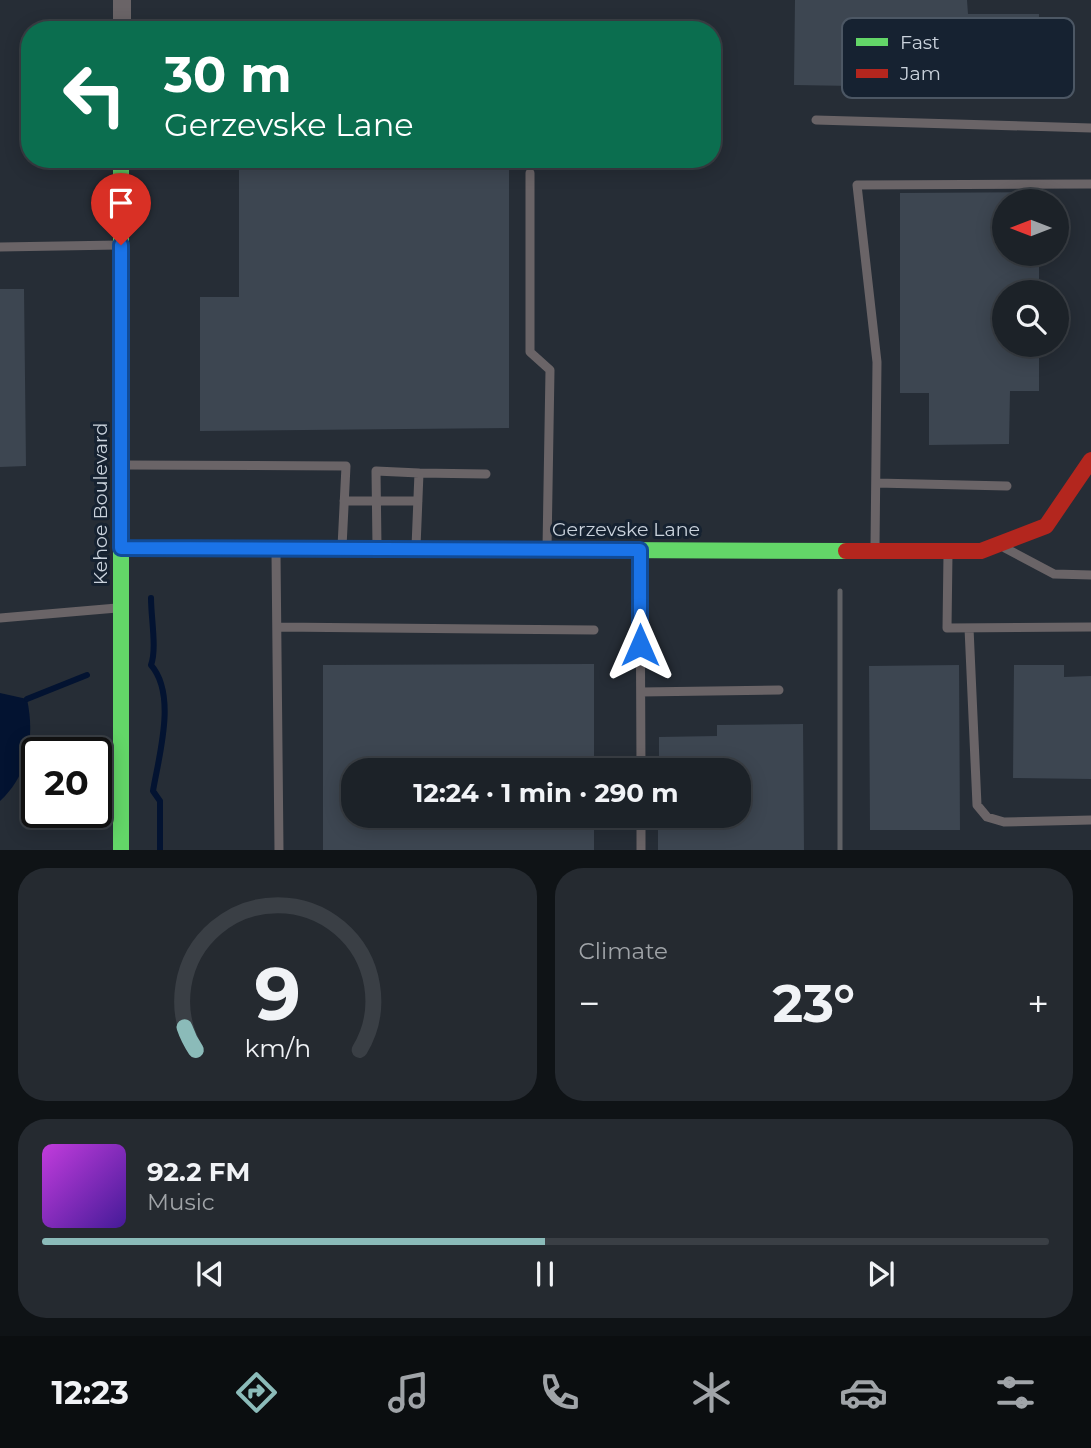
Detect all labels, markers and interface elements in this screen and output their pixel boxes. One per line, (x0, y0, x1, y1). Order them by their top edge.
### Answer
legend (842, 18, 1074, 98)
text: Fast (900, 31, 940, 54)
text: 30 m (164, 45, 292, 104)
icon: left (49, 49, 140, 140)
text: Jam (899, 62, 941, 85)
text: Gerzevske Lane (164, 105, 414, 144)
pin (91, 173, 151, 245)
icon: arrive (102, 184, 140, 222)
north arrow (992, 189, 1069, 266)
map controls (992, 189, 1069, 357)
button: search (992, 280, 1069, 357)
street label: Kehoe Boulevard (89, 423, 112, 585)
street label: Gerzevske Lane (552, 518, 700, 541)
position arrow (603, 608, 677, 682)
speed limit sign: 20 (21, 737, 112, 828)
text: 12:24 · 1 min · 290 m (413, 777, 679, 809)
text: Climate (579, 937, 668, 965)
text: 9 (254, 951, 300, 1039)
text: 23° (773, 972, 855, 1035)
text: − (579, 980, 600, 1027)
text: + (1027, 980, 1049, 1027)
text: km/h (244, 1033, 311, 1063)
text: 92.2 FM (147, 1156, 250, 1188)
text: Music (147, 1188, 215, 1216)
icon: previous (191, 1255, 229, 1293)
icon: pause (526, 1255, 564, 1293)
icon: next (862, 1255, 900, 1293)
icon: directions (232, 1368, 281, 1417)
icon: music (384, 1368, 433, 1417)
icon: phone (535, 1368, 584, 1417)
icon: climate (687, 1368, 736, 1417)
icon: car (839, 1368, 888, 1417)
icon: filters (991, 1368, 1040, 1417)
text: 12:23 (51, 1373, 129, 1412)

